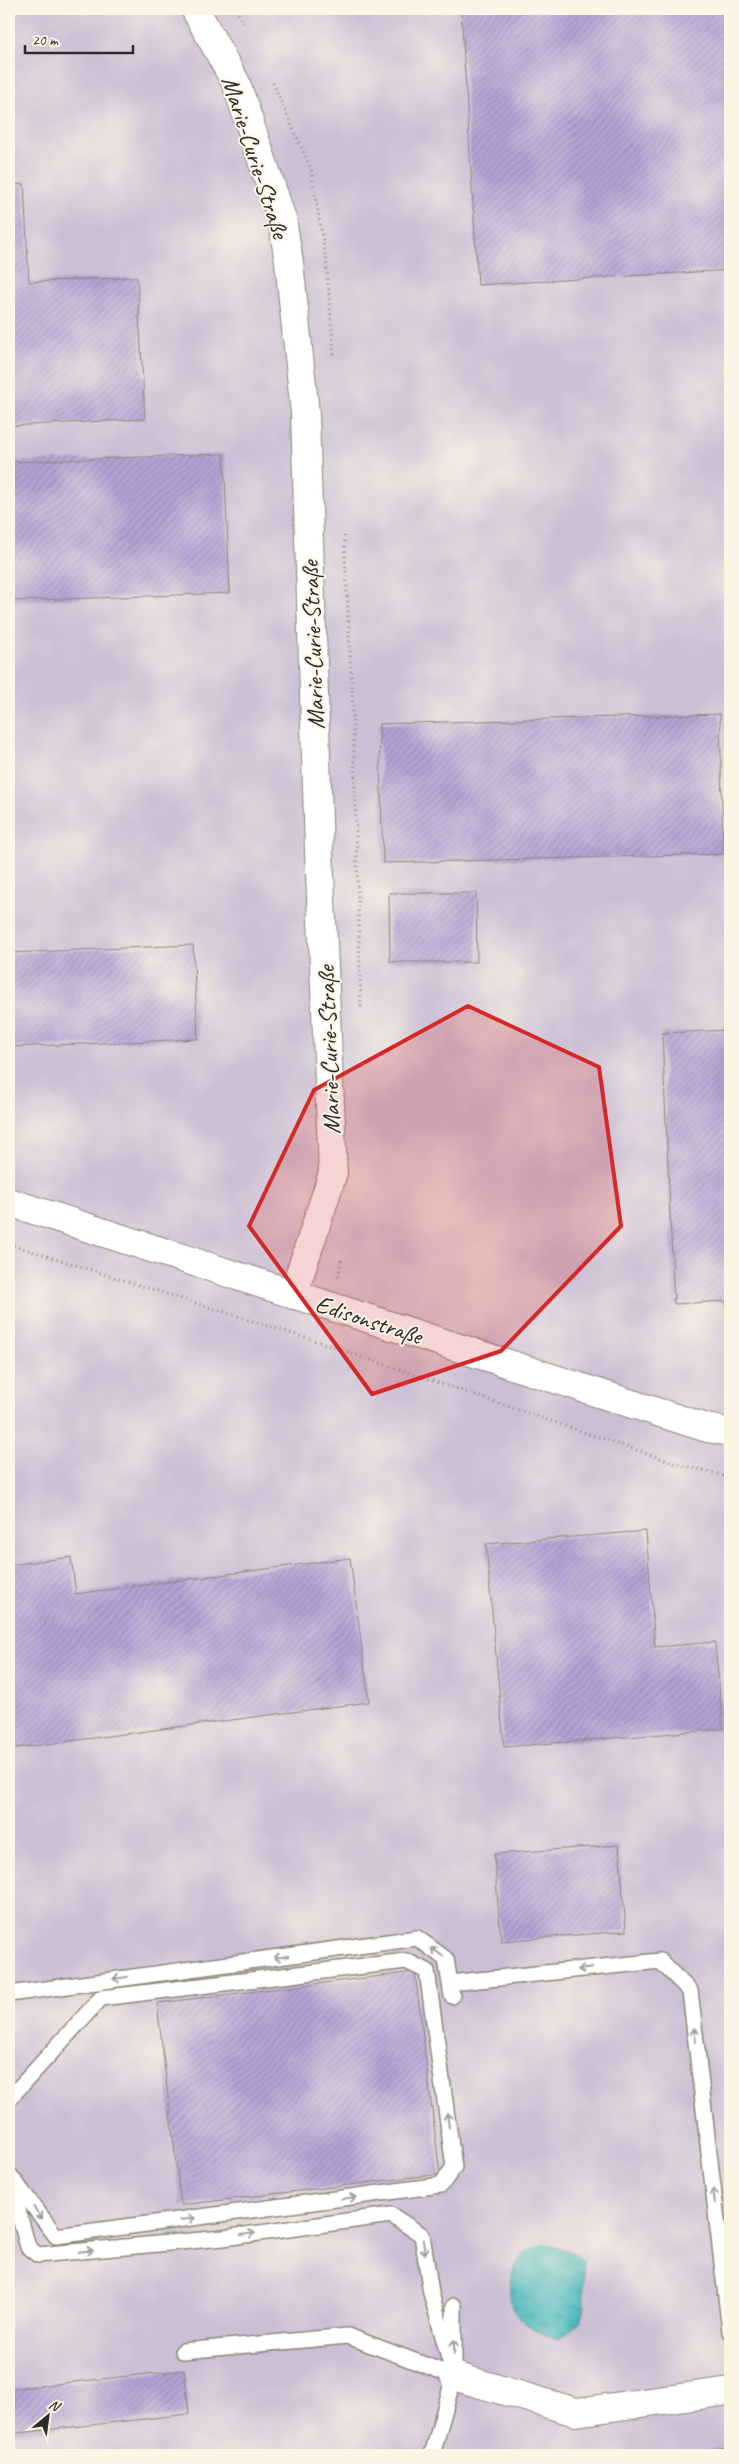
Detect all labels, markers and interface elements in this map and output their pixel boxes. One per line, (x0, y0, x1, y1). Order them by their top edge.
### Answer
scale bar (25, 22, 132, 54)
text: 20 m (32, 31, 59, 50)
street label: Marie-Curie-Straße (214, 72, 297, 244)
street label: Marie-Curie-Straße (294, 558, 332, 730)
street label: Marie-Curie-Straße (310, 963, 348, 1135)
street label: Edisonstraße (311, 1288, 428, 1353)
one-way arrow (430, 1947, 444, 1957)
one-way arrow (273, 1952, 289, 1962)
one-way arrow (577, 1964, 593, 1974)
one-way arrow (112, 1974, 128, 1984)
one-way arrow (690, 2027, 700, 2043)
one-way arrow (442, 2113, 452, 2129)
one-way arrow (709, 2188, 719, 2204)
one-way arrow (340, 2192, 356, 2202)
one-way arrow (33, 2206, 43, 2220)
one-way arrow (179, 2214, 195, 2224)
one-way arrow (240, 2229, 256, 2239)
one-way arrow (419, 2238, 429, 2254)
one-way arrow (78, 2246, 94, 2256)
one-way arrow (449, 2340, 459, 2356)
north arrow (22, 2392, 72, 2442)
text: N (46, 2396, 64, 2416)

